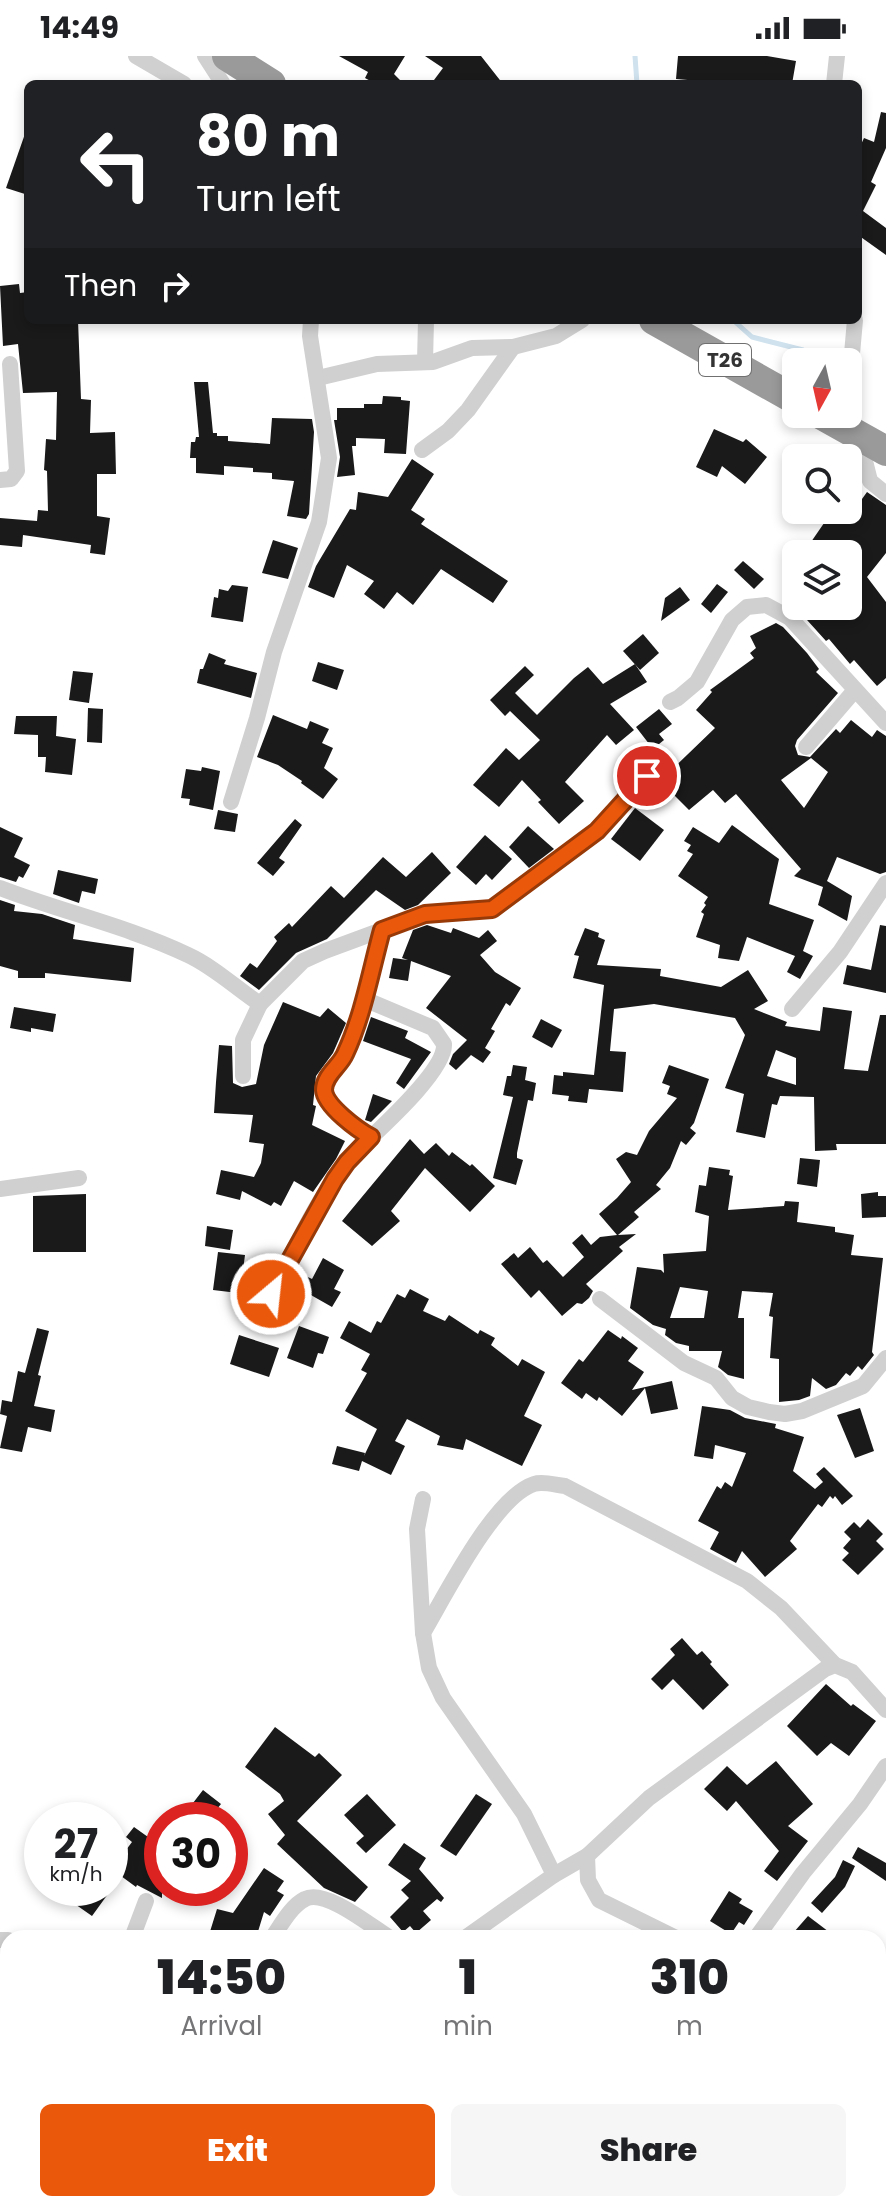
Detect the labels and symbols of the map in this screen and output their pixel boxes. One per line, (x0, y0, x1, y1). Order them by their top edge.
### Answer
road number: T26 (699, 344, 751, 376)
north arrow (782, 348, 862, 428)
pin (613, 742, 681, 810)
position arrow (229, 1252, 313, 1336)
speed limit sign: 30 (144, 1802, 248, 1906)

